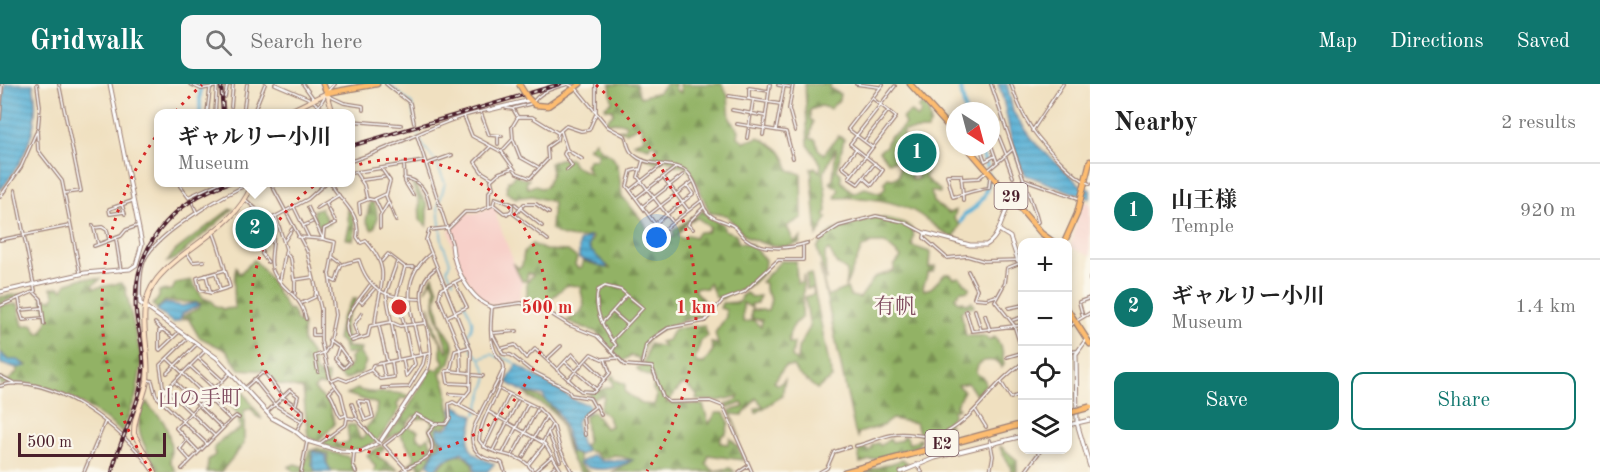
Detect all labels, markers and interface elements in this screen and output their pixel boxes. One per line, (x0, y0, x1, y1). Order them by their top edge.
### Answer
search box (181, 15, 601, 69)
icon: search (202, 26, 235, 59)
text: Gridwalk (30, 28, 145, 56)
text: Search here (250, 31, 362, 53)
text: Map (1318, 31, 1357, 52)
text: Directions (1390, 31, 1484, 52)
text: Saved (1517, 31, 1570, 52)
north arrow (946, 102, 1000, 156)
popup (154, 109, 355, 187)
text: Nearby (1114, 110, 1198, 136)
text: 2 results (1501, 113, 1576, 133)
text: ギャルリー小川 (177, 127, 332, 149)
pin: 1 (898, 130, 936, 176)
text: Museum (177, 154, 249, 174)
road number: 29 (994, 183, 1028, 209)
text: 山王様 (1171, 190, 1237, 212)
text: 1 (1128, 201, 1139, 221)
text: 920 m (1520, 201, 1576, 221)
pin: 2 (236, 206, 274, 252)
text: Temple (1171, 217, 1234, 237)
your location (642, 223, 671, 252)
map controls (1018, 238, 1072, 454)
button: + (1018, 238, 1072, 292)
text: ギャルリー小川 (1171, 286, 1325, 308)
button: − (1018, 292, 1072, 346)
district label: 有帆 (874, 295, 916, 318)
centre of rings (389, 297, 409, 317)
text: 2 (1128, 297, 1139, 317)
text: 1.4 km (1515, 297, 1576, 317)
text: 500 m (522, 299, 572, 317)
text: 1 km (676, 299, 716, 317)
text: Museum (1171, 313, 1243, 333)
button: locate (1018, 346, 1072, 400)
button: Save (1114, 372, 1339, 430)
button: Share (1351, 372, 1576, 430)
district label: 山の手町 (158, 387, 242, 410)
button: layers (1018, 400, 1072, 454)
scale bar (18, 430, 166, 458)
road number: E2 (926, 430, 958, 456)
text: 500 m (27, 435, 72, 451)

